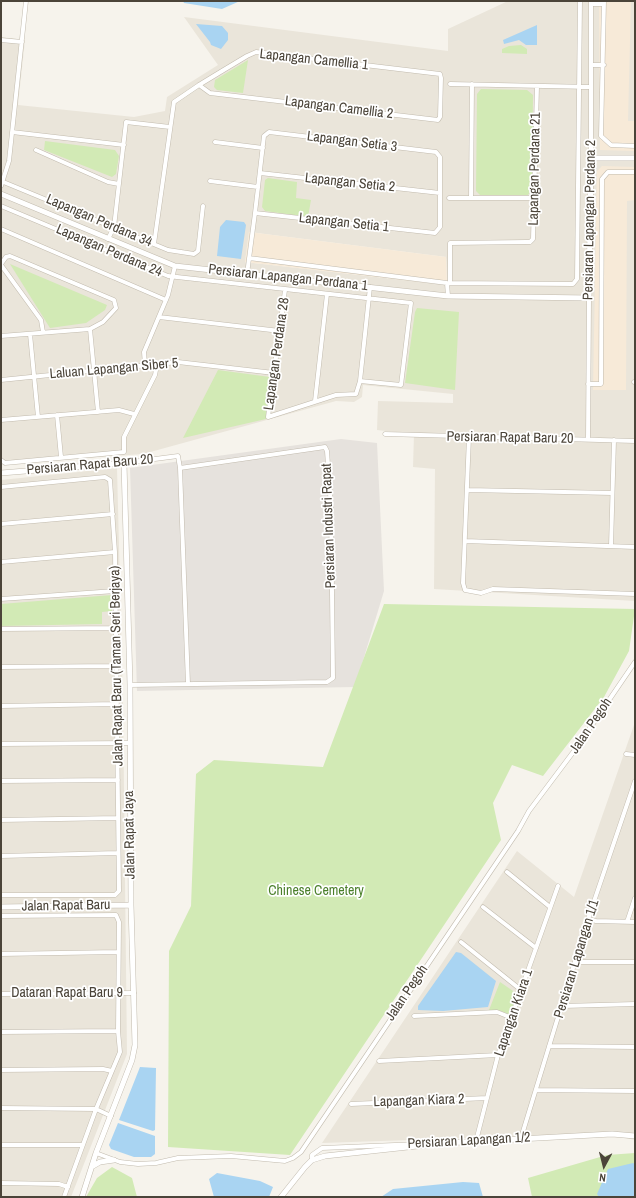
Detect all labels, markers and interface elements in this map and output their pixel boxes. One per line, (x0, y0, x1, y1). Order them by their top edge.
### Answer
street label: Lapangan Camellia 1 (259, 46, 369, 74)
street label: Lapangan Camellia 2 (284, 93, 394, 123)
street label: Lapangan Perdana 21 (526, 112, 544, 226)
street label: Lapangan Setia 3 (306, 128, 398, 156)
street label: Persiaran Lapangan Perdana 2 (580, 140, 600, 300)
street label: Lapangan Setia 2 (304, 170, 396, 196)
street label: Lapangan Perdana 34 (43, 191, 155, 251)
street label: Lapangan Setia 1 (298, 210, 390, 236)
street label: Lapangan Perdana 24 (53, 221, 165, 281)
street label: Persiaran Lapangan Perdana 1 (207, 261, 369, 295)
street label: Lapangan Perdana 28 (261, 297, 293, 411)
street label: Laluan Lapangan Siber 5 (49, 355, 179, 383)
street label: Persiaran Rapat Baru 20 (446, 428, 574, 448)
street label: Persiaran Rapat Baru 20 (26, 451, 154, 479)
street label: Persiaran Industri Rapat (318, 463, 340, 589)
street label: Jalan Rapat Baru (Taman Seri Berjaya) (107, 566, 127, 766)
street label: Jalan Pegoh (566, 695, 616, 757)
street label: Jalan Rapat Jaya (121, 791, 139, 879)
park label: Chinese Cemetery (268, 883, 364, 899)
street label: Jalan Rapat Baru (22, 897, 110, 915)
street label: Persiaran Lapangan 1/1 (551, 898, 603, 1020)
street label: Jalan Pegoh (382, 962, 432, 1024)
street label: Lapangan Kiara 1 (491, 967, 537, 1059)
street label: Dataran Rapat Baru 9 (11, 985, 123, 1001)
street label: Lapangan Kiara 2 (373, 1091, 465, 1111)
street label: Persiaran Lapangan 1/2 (407, 1129, 531, 1153)
north arrow (584, 1146, 624, 1186)
text: N (598, 1171, 607, 1185)

